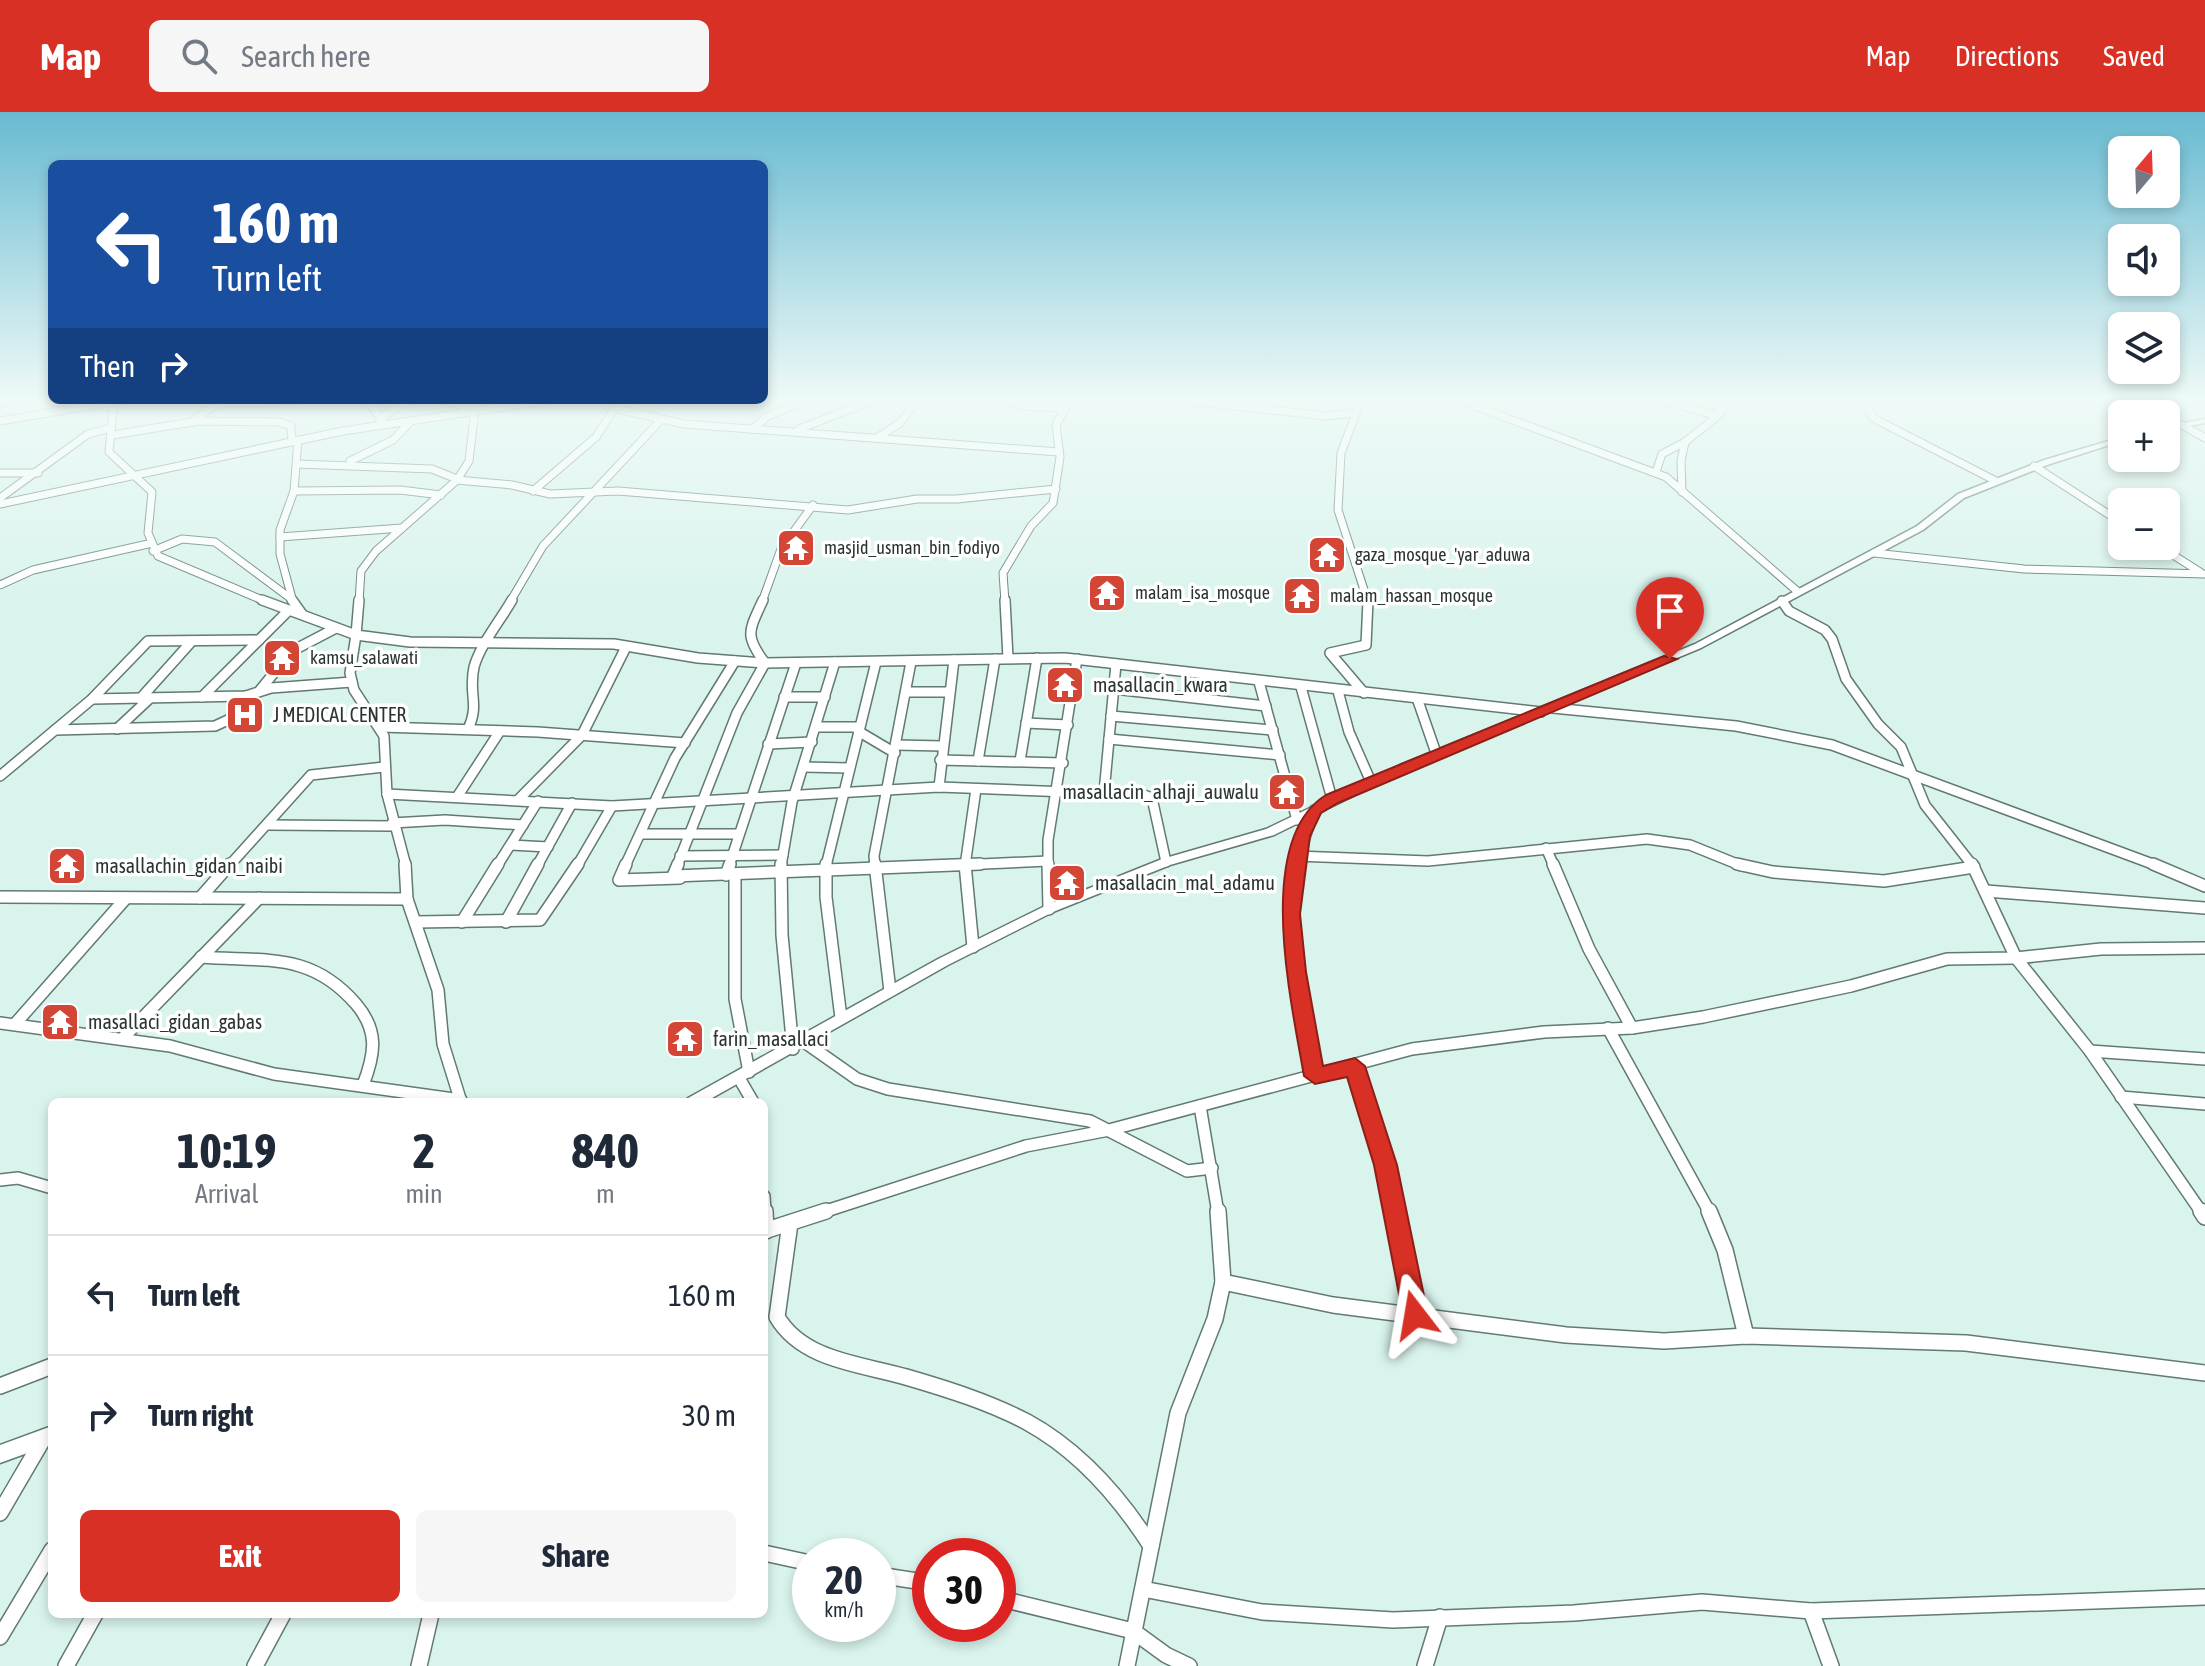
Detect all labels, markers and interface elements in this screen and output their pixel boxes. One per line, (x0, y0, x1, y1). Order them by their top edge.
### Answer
search box (149, 20, 709, 92)
icon: search (177, 34, 221, 78)
text: Map (40, 35, 101, 78)
text: Search here (241, 39, 371, 73)
text: Map (1866, 40, 1911, 72)
text: Directions (1955, 40, 2059, 72)
text: Saved (2103, 40, 2165, 72)
north arrow (2108, 136, 2180, 208)
map controls (2108, 136, 2180, 560)
text: 160 m (212, 191, 339, 255)
icon: left (80, 192, 184, 296)
button: sound (2108, 224, 2180, 296)
text: Turn left (212, 257, 322, 299)
button: layers (2108, 312, 2180, 384)
icon: right (151, 344, 195, 388)
text: Then (80, 349, 135, 383)
button: + (2108, 400, 2180, 472)
button: − (2108, 488, 2180, 560)
temple icon: masjid_usman_bin_fodiyo (775, 527, 817, 569)
temple icon: gaza_mosque_'yar_aduwa (1306, 534, 1348, 576)
place label: masjid_usman_bin_fodiyo (824, 537, 1000, 558)
place label: gaza_mosque_'yar_aduwa (1355, 544, 1530, 565)
temple icon: malam_isa_mosque (1086, 572, 1128, 614)
temple icon: malam_hassan_mosque (1281, 575, 1323, 617)
pin (1636, 577, 1704, 659)
place label: malam_isa_mosque (1135, 582, 1270, 603)
place label: malam_hassan_mosque (1330, 585, 1493, 606)
icon: arrive (1648, 589, 1692, 633)
temple icon: kamsu_salawati (261, 637, 303, 679)
place label: kamsu_salawati (310, 647, 418, 668)
temple icon: masallacin_kwara (1044, 664, 1086, 706)
place label: masallacin_kwara (1093, 673, 1228, 696)
hospital icon: J MEDICAL CENTER (224, 694, 266, 736)
place label: J MEDICAL CENTER (273, 703, 406, 726)
temple icon: masallacin_alhaji_auwalu (1266, 771, 1308, 813)
place label: masallacin_alhaji_auwalu (1062, 780, 1259, 803)
temple icon: masallachin_gidan_naibi (46, 845, 88, 887)
place label: masallachin_gidan_naibi (95, 854, 283, 877)
temple icon: masallacin_mal_adamu (1046, 862, 1088, 904)
place label: masallacin_mal_adamu (1095, 871, 1275, 894)
temple icon: masallaci_gidan_gabas (39, 1001, 81, 1043)
place label: masallaci_gidan_gabas (88, 1010, 262, 1033)
temple icon: farin_masallaci (664, 1018, 706, 1060)
place label: farin_masallaci (713, 1027, 829, 1050)
text: 10:19 (177, 1123, 277, 1178)
text: 2 (413, 1123, 435, 1178)
text: 840 (572, 1123, 639, 1178)
text: Arrival (195, 1179, 258, 1209)
text: min (405, 1179, 443, 1209)
text: m (596, 1179, 615, 1209)
icon: left (80, 1273, 124, 1317)
position arrow (1373, 1273, 1457, 1357)
text: Turn left (148, 1278, 240, 1312)
text: 160 m (668, 1278, 736, 1312)
icon: right (80, 1393, 124, 1437)
text: Turn right (148, 1398, 254, 1432)
text: 30 m (682, 1398, 736, 1432)
button: Exit (80, 1510, 400, 1602)
button: Share (416, 1510, 736, 1602)
speed limit sign: 30 (912, 1538, 1016, 1642)
text: 20 (825, 1557, 863, 1602)
text: km/h (824, 1598, 864, 1621)

